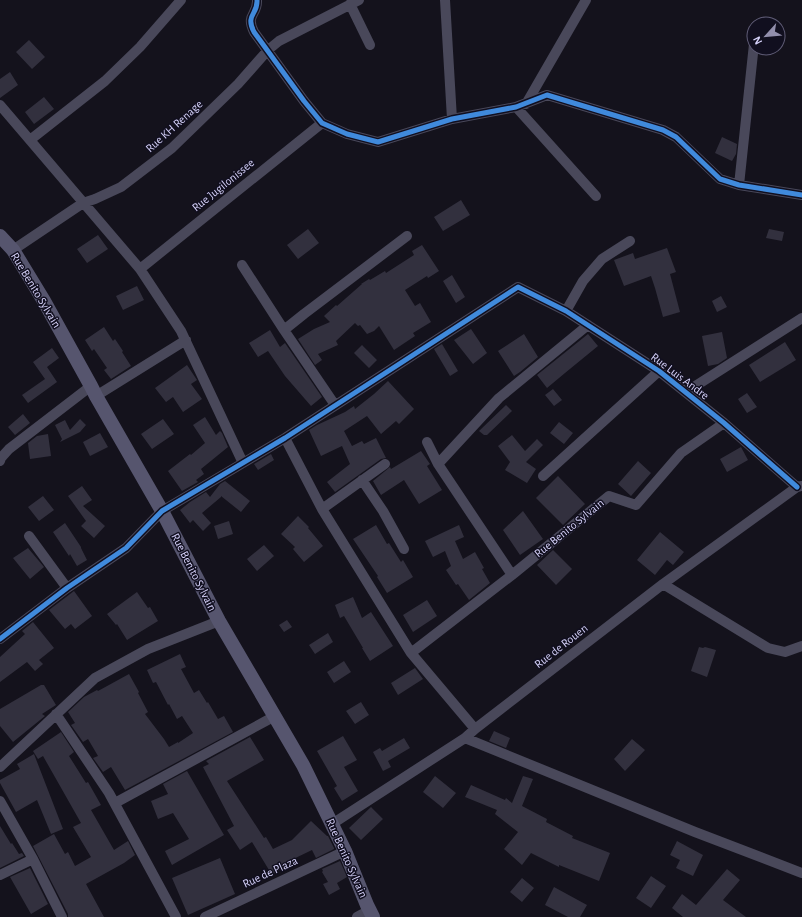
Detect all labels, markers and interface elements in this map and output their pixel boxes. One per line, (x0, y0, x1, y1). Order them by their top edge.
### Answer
north arrow (746, 16, 786, 56)
text: N (751, 34, 764, 46)
street label: Rue KH Renage (143, 98, 205, 154)
street label: Rue Jugilonissee (190, 156, 256, 214)
street label: Rue Benito Sylvain (8, 250, 63, 330)
street label: Rue Luis Andre (649, 350, 711, 402)
street label: Rue Benito Sylvain (532, 496, 607, 560)
street label: Rue Benito Sylvain (168, 531, 219, 613)
street label: Rue de Rouen (532, 622, 590, 670)
street label: Rue Benito Sylvain (323, 816, 370, 900)
street label: Rue de Plaza (241, 854, 300, 890)

